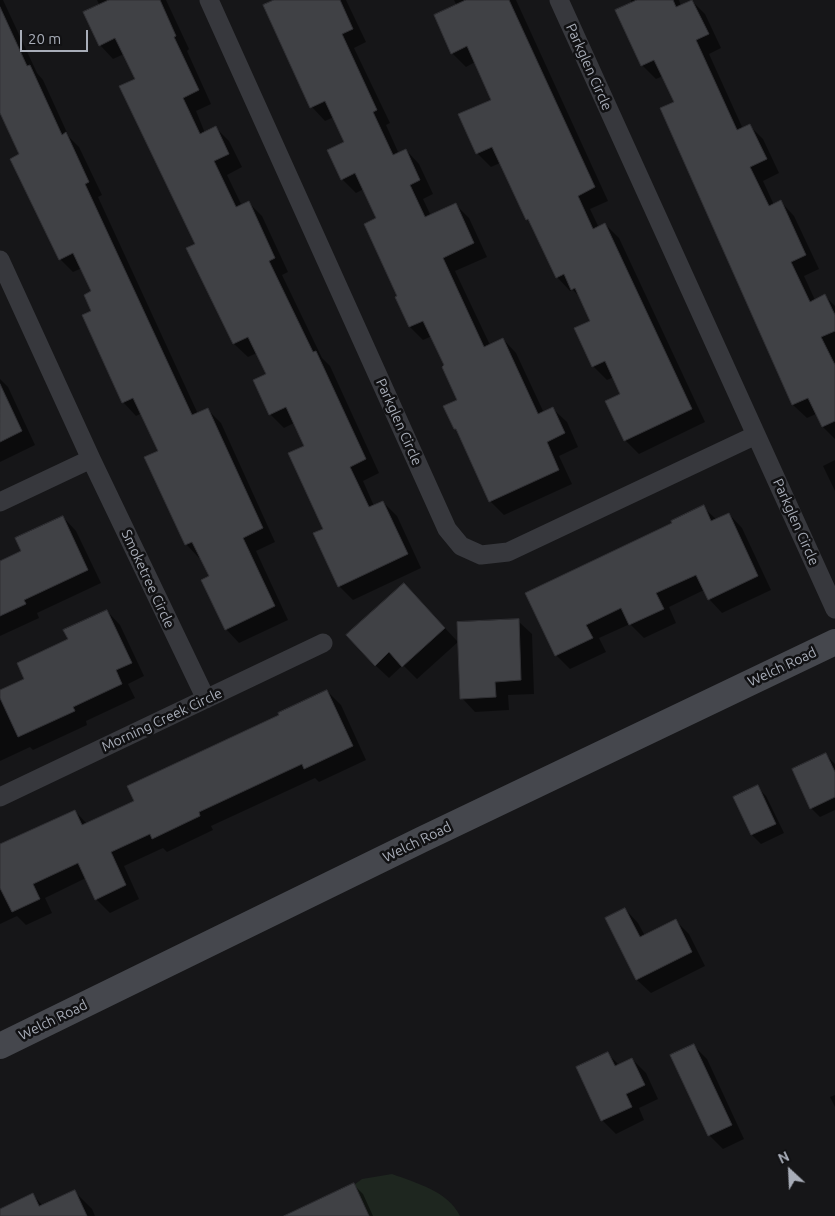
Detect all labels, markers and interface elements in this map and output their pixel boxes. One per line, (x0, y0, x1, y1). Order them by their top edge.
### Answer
scale bar (22, 20, 90, 52)
street label: Parkglen Circle (562, 21, 616, 113)
text: 20 m (28, 30, 61, 47)
street label: Parkglen Circle (372, 376, 426, 468)
street label: Parkglen Circle (769, 476, 823, 568)
street label: Smoketree Circle (118, 527, 178, 631)
street label: Welch Road (745, 644, 819, 690)
street label: Morning Creek Circle (99, 685, 225, 755)
street label: Welch Road (380, 818, 454, 866)
street label: Welch Road (16, 996, 90, 1044)
north arrow (765, 1146, 815, 1196)
text: N (776, 1148, 792, 1167)

